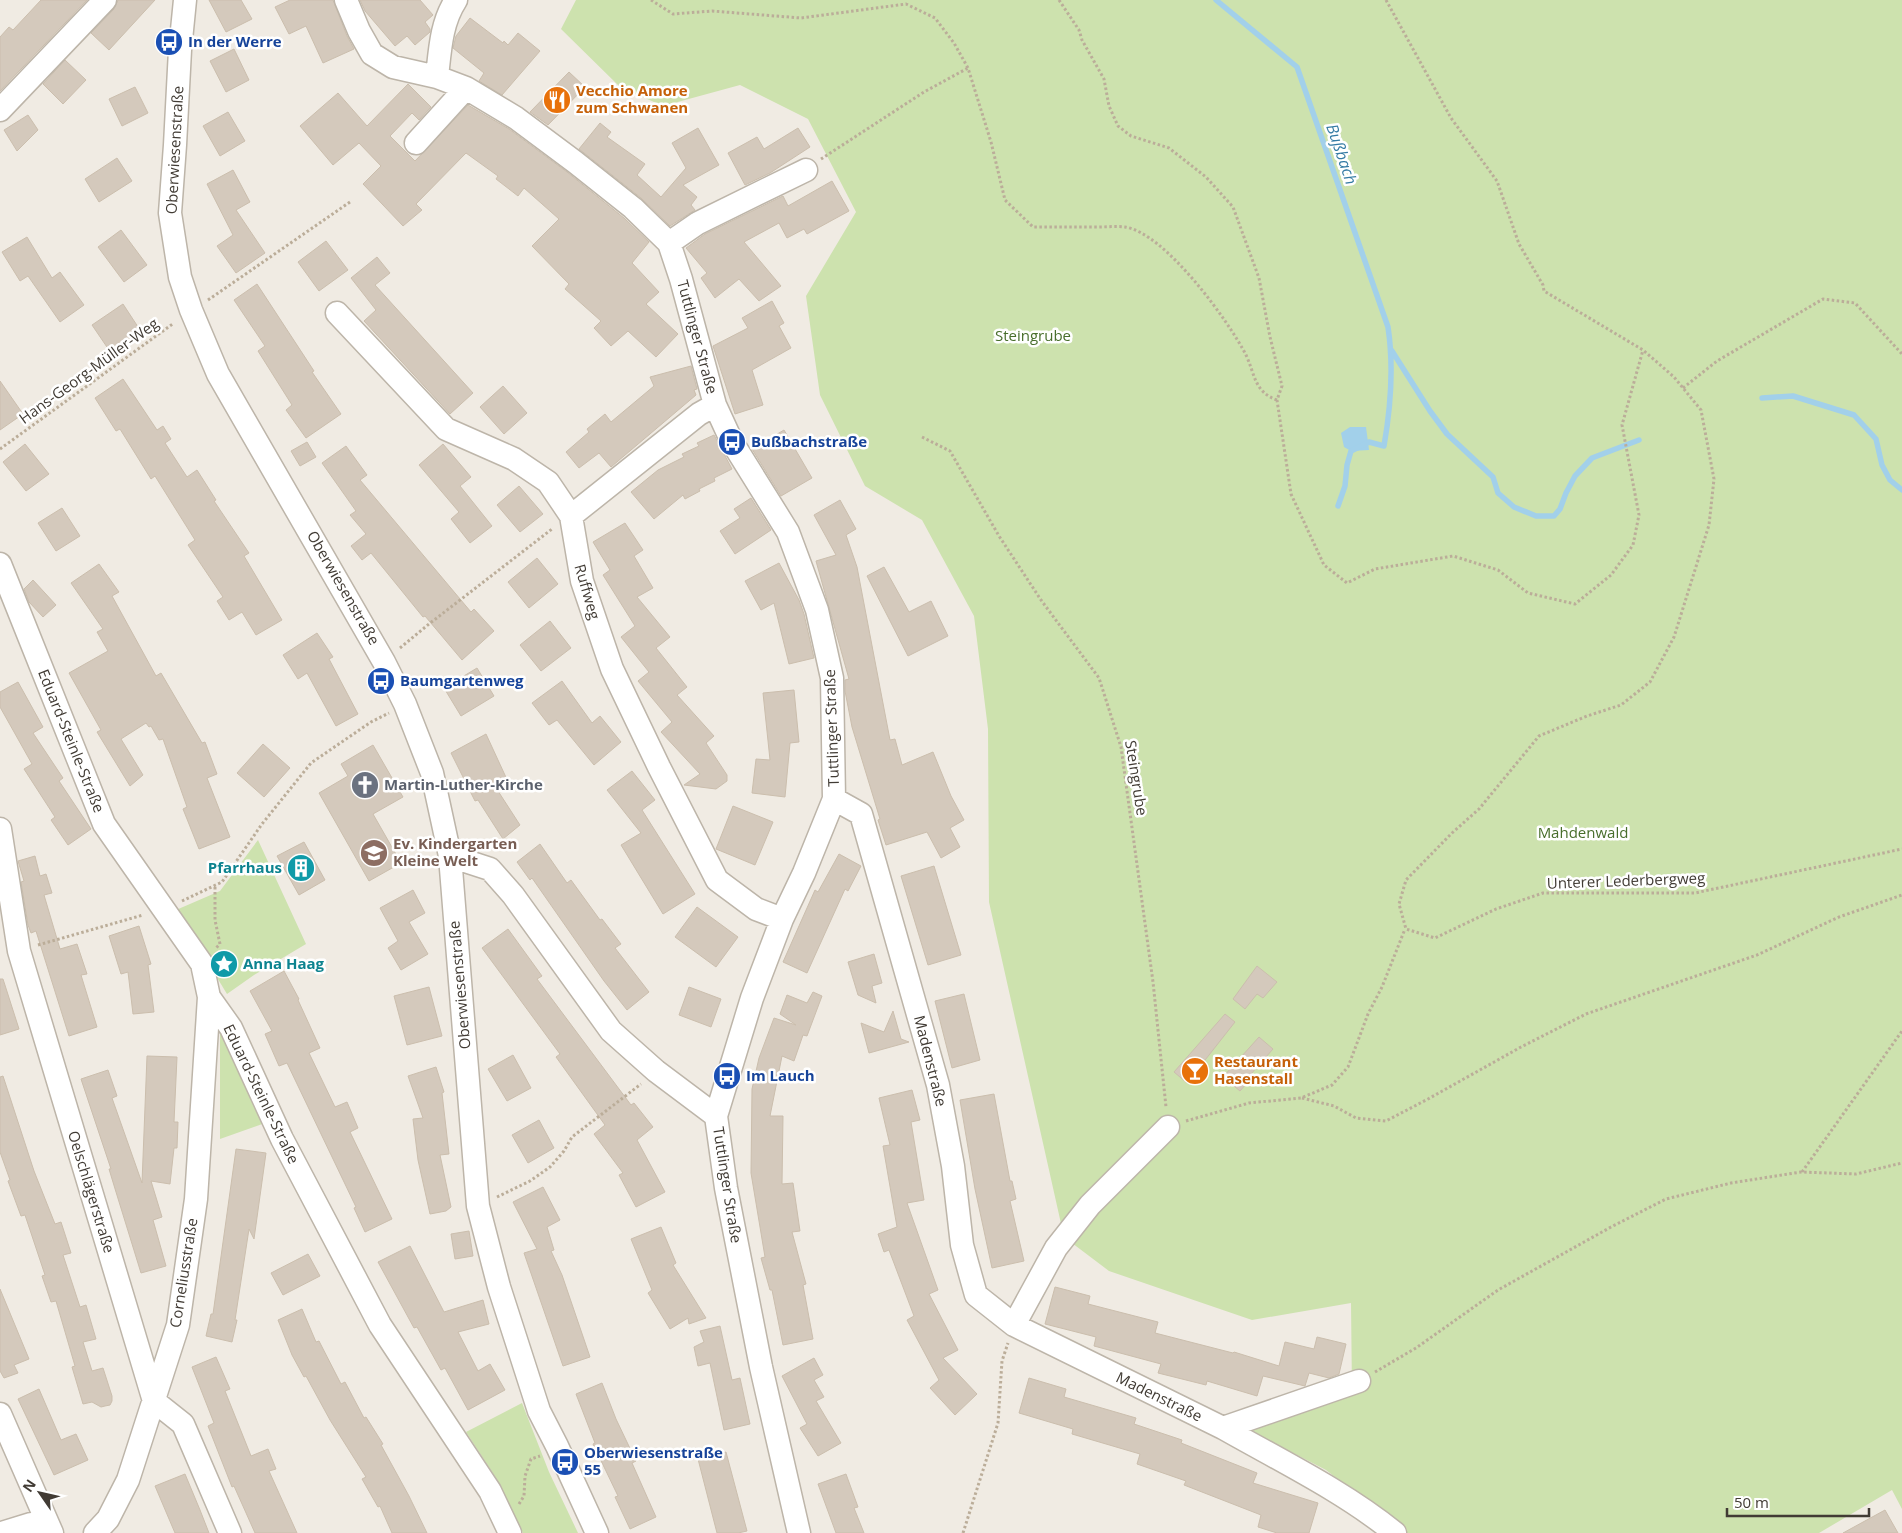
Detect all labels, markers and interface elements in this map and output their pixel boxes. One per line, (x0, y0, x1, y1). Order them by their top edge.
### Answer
bus stop icon: In der Werre (154, 27, 184, 57)
place label: In der Werre (188, 31, 282, 51)
place label: Vecchio Amore zum Schwanen (576, 80, 688, 117)
street label: Oberwiesenstraße (161, 85, 187, 215)
restaurant icon: Vecchio Amore zum Schwanen (542, 85, 572, 115)
water label: Bußbach (1321, 121, 1363, 187)
street label: Tuttlinger Straße (673, 277, 723, 396)
street label: Hans-Georg-Müller-Weg (15, 313, 162, 428)
park label: Steingrube (995, 325, 1071, 345)
bus stop icon: Bußbachstraße (717, 427, 747, 457)
place label: Bußbachstraße (751, 431, 867, 451)
street label: Oberwiesenstraße (303, 527, 385, 648)
street label: Ruffweg (571, 562, 605, 622)
street label: Eduard-Steinle-Straße (34, 666, 110, 815)
bus stop icon: Baumgartenweg (366, 666, 396, 696)
street label: Tuttlinger Straße (819, 669, 843, 787)
place label: Baumgartenweg (400, 670, 524, 690)
street label: Steingrube (1121, 739, 1153, 817)
church icon: Martin-Luther-Kirche (350, 770, 380, 800)
place label: Martin-Luther-Kirche (384, 774, 543, 794)
park label: Mahdenwald (1538, 822, 1628, 842)
place label: Ev. Kindergarten Kleine Welt (393, 833, 517, 870)
school or university icon: Ev. Kindergarten Kleine Welt (359, 838, 389, 868)
building icon: Pfarrhaus (286, 853, 316, 883)
place label: Pfarrhaus (208, 857, 282, 877)
street label: Unterer Lederbergweg (1546, 867, 1706, 893)
street label: Oberwiesenstraße (443, 920, 475, 1050)
place icon: Anna Haag (209, 949, 239, 979)
place label: Anna Haag (243, 953, 325, 973)
street label: Madenstraße (910, 1013, 952, 1108)
street label: Eduard-Steinle-Straße (219, 1020, 304, 1167)
place label: Restaurant Hasenstall (1214, 1051, 1298, 1088)
bar icon: Restaurant Hasenstall (1180, 1056, 1210, 1086)
bus stop icon: Im Lauch (712, 1061, 742, 1091)
place label: Im Lauch (746, 1065, 815, 1085)
street label: Tuttlinger Straße (709, 1125, 747, 1244)
street label: Oelschlägerstraße (64, 1128, 120, 1255)
street label: Corneliusstraße (164, 1217, 202, 1329)
street label: Madenstraße (1113, 1367, 1206, 1426)
place label: Oberwiesenstraße 55 (584, 1442, 723, 1479)
bus stop icon: Oberwiesenstraße 55 (550, 1447, 580, 1477)
north arrow (15, 1468, 65, 1518)
text: N (18, 1475, 40, 1495)
scale bar (1727, 1486, 1870, 1518)
text: 50 m (1734, 1492, 1769, 1512)

